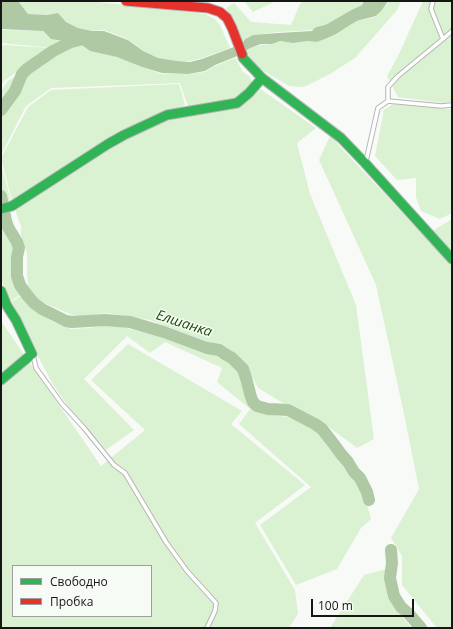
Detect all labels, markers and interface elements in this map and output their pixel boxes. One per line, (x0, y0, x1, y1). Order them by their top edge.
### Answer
water label: Елшанка (154, 307, 214, 341)
legend (12, 565, 152, 617)
text: Свободно (50, 573, 108, 590)
scale bar (313, 591, 416, 617)
text: Пробка (50, 593, 93, 610)
text: 100 m (318, 597, 353, 614)

